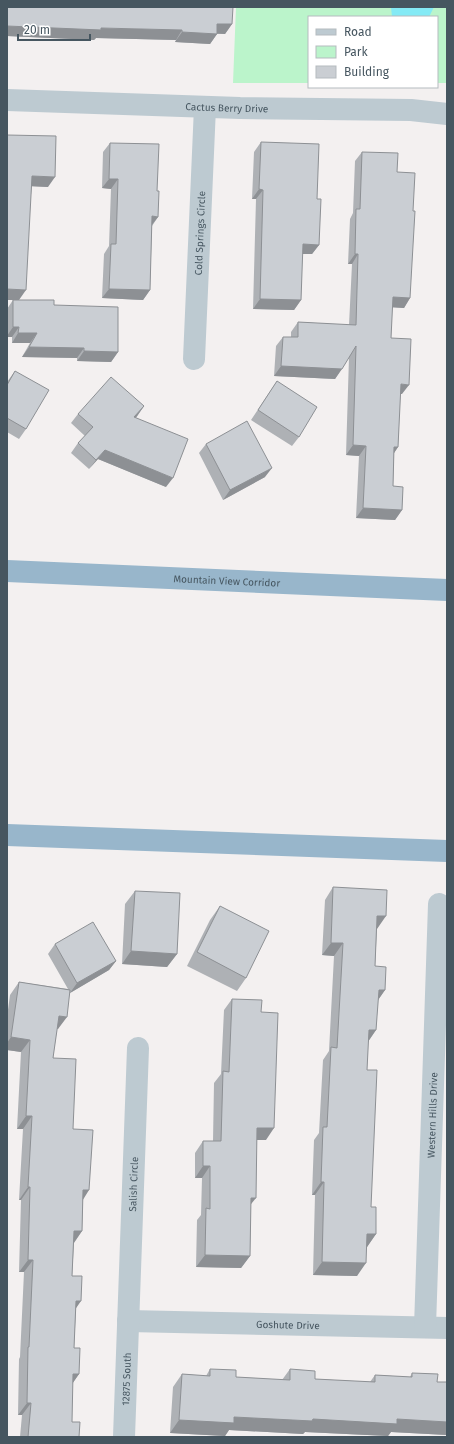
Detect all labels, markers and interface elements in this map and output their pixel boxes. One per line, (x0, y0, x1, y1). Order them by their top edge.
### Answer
scale bar (18, 16, 90, 42)
legend (308, 16, 438, 88)
text: 20 m (24, 23, 50, 37)
text: Road (344, 25, 372, 39)
text: Park (344, 45, 368, 59)
text: Building (344, 65, 390, 79)
street label: Cactus Berry Drive (185, 101, 268, 115)
street label: Cold Springs Circle (193, 191, 208, 276)
street label: Mountain View Corridor (173, 573, 281, 590)
street label: Western Hills Drive (426, 1072, 440, 1158)
street label: Salish Circle (127, 1157, 141, 1212)
street label: Goshute Drive (256, 1319, 320, 1332)
street label: 12875 South (120, 1352, 134, 1406)

